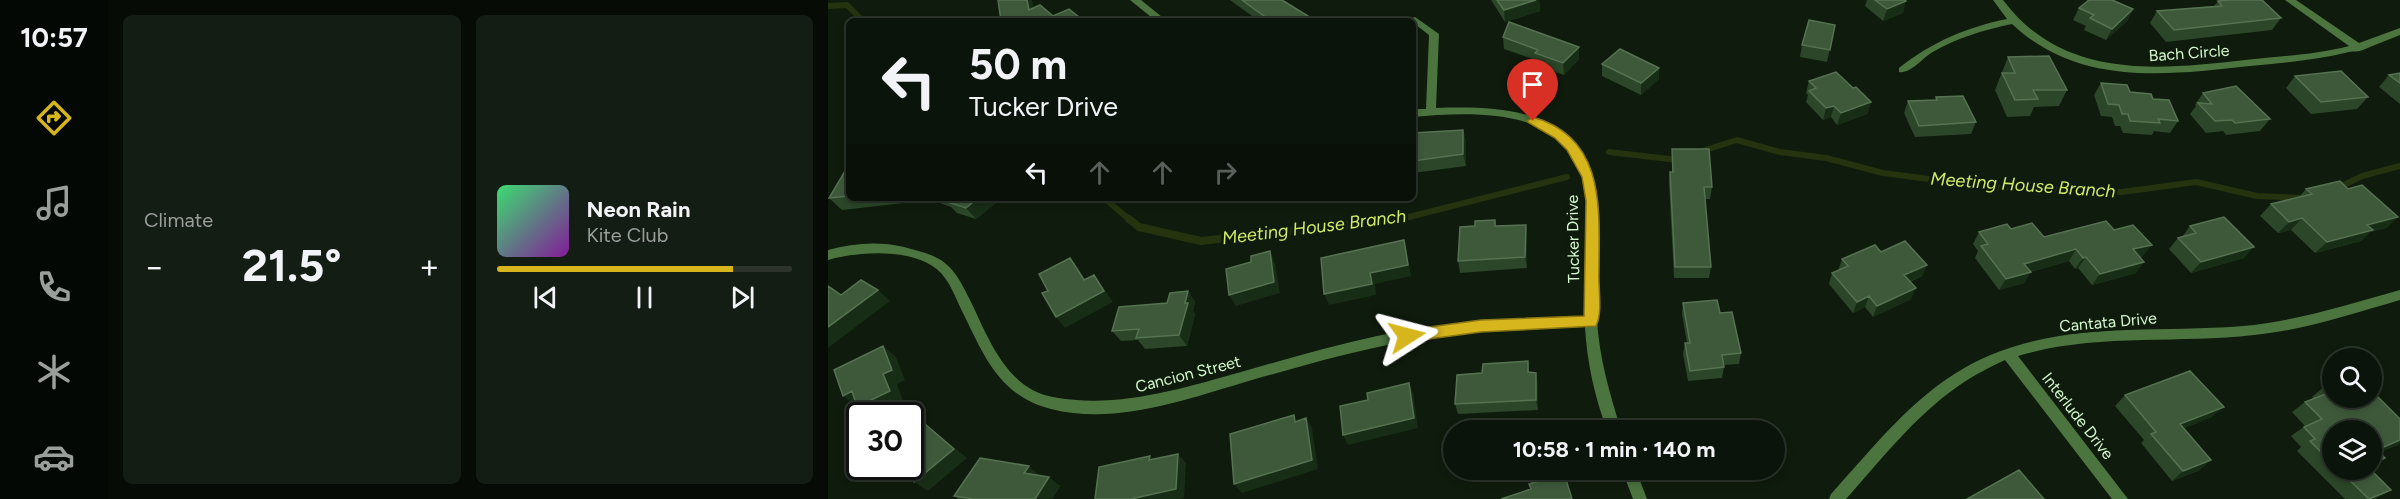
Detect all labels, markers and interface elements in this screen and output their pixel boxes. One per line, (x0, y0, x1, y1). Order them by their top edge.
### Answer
text: 10:57 (20, 21, 88, 54)
text: 50 m (969, 39, 1067, 90)
street label: Bach Circle (2148, 41, 2230, 65)
icon: left (870, 42, 948, 120)
pin (1507, 59, 1558, 121)
icon: arrive (1516, 68, 1549, 101)
text: Tucker Drive (969, 90, 1118, 123)
icon: directions (33, 97, 75, 139)
icon: left (1020, 156, 1053, 189)
icon: ahead (1083, 156, 1116, 189)
icon: ahead (1146, 156, 1179, 189)
icon: right (1209, 156, 1242, 189)
water label: Meeting House Branch (1930, 168, 2116, 202)
icon: music (33, 182, 75, 224)
street label: Tucker Drive (1563, 194, 1583, 283)
text: Neon Rain (587, 196, 690, 223)
water label: Meeting House Branch (1221, 205, 1407, 249)
text: Climate (144, 208, 213, 232)
text: Kite Club (587, 223, 668, 247)
text: 21.5° (242, 238, 341, 292)
text: − (144, 247, 165, 286)
text: + (419, 247, 440, 286)
icon: phone (33, 266, 75, 308)
icon: previous (529, 281, 562, 314)
icon: pause (628, 281, 661, 314)
icon: next (726, 281, 759, 314)
position arrow (1375, 304, 1439, 368)
street label: Cantata Drive (2058, 308, 2158, 336)
map controls (2322, 348, 2382, 480)
button: search (2322, 348, 2382, 408)
icon: climate (33, 351, 75, 393)
street label: Cancion Street (1133, 352, 1243, 396)
street label: Interlude Drive (2038, 369, 2118, 463)
speed limit sign: 30 (846, 402, 924, 480)
button: layers (2322, 420, 2382, 480)
icon: car (33, 436, 75, 478)
text: 10:58 · 1 min · 140 m (1513, 436, 1715, 463)

